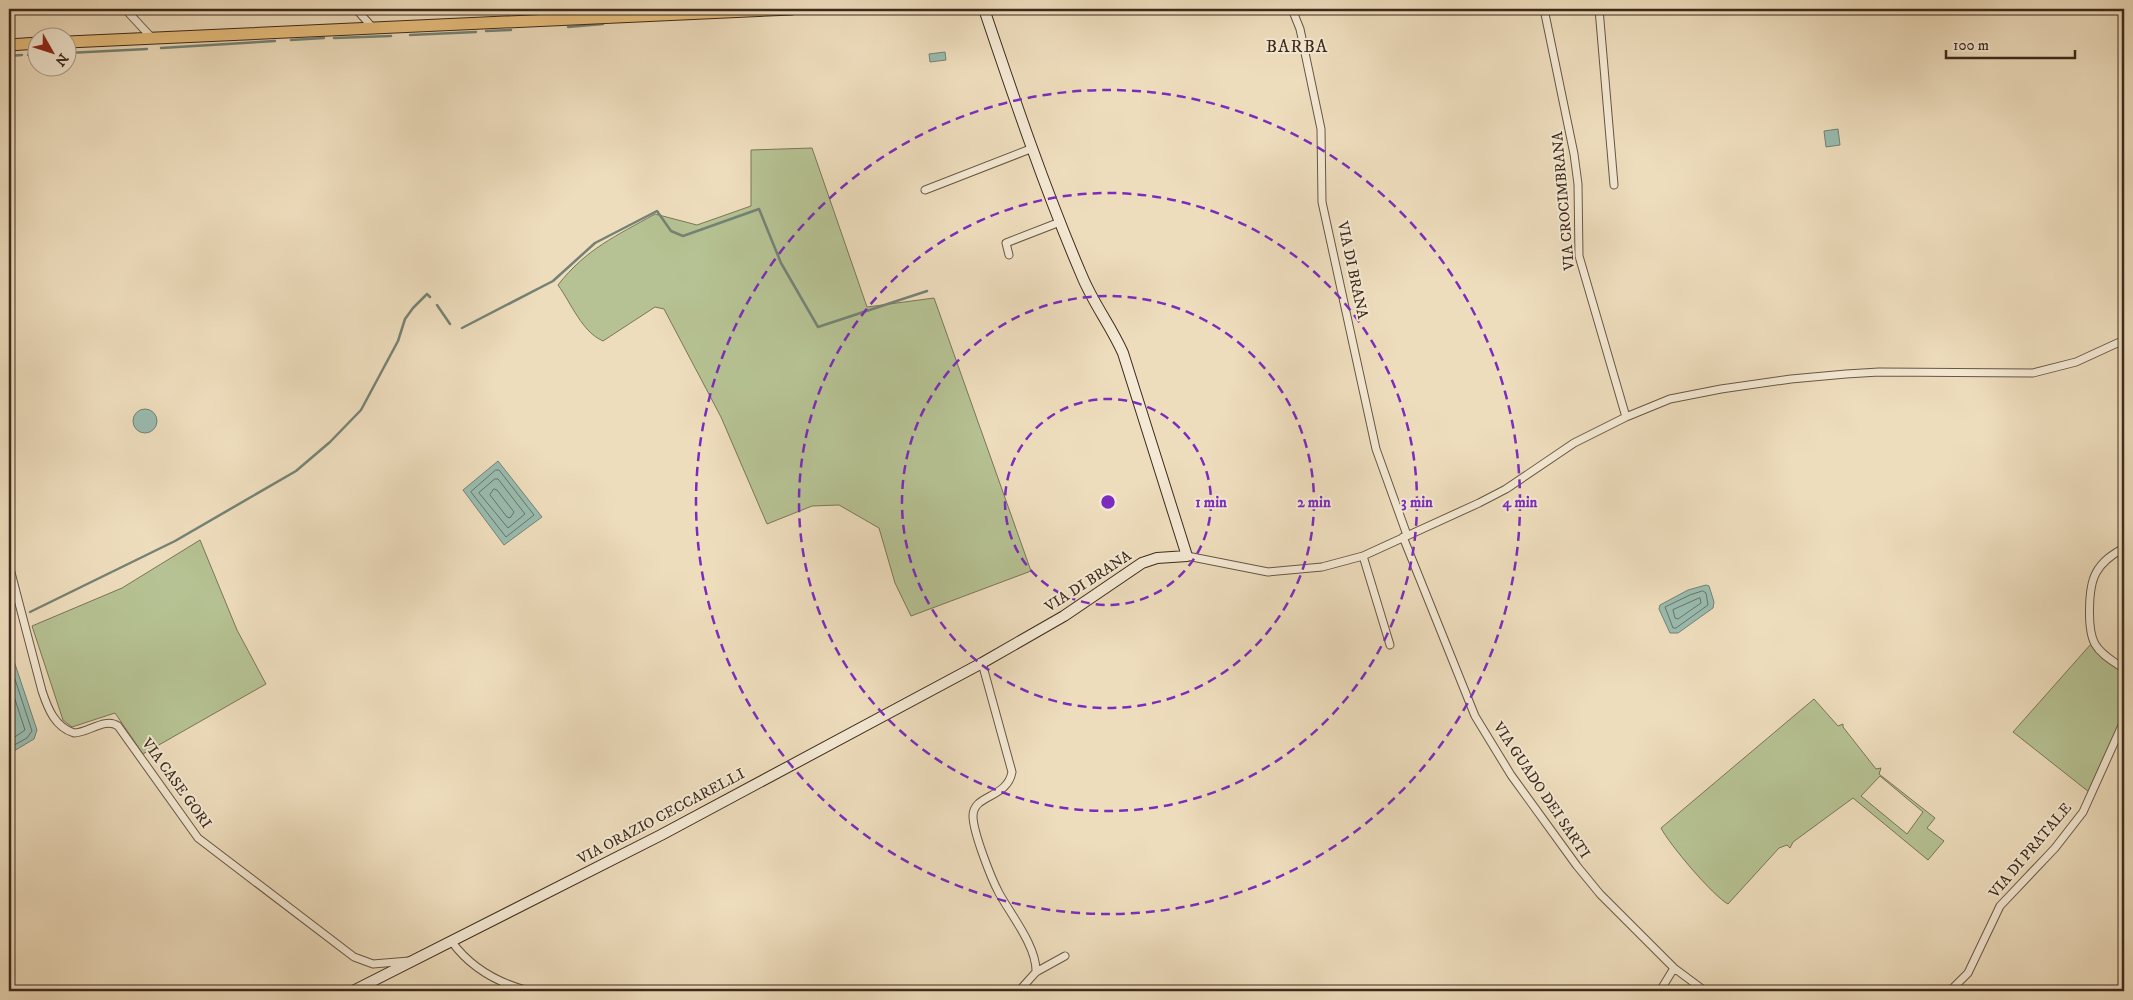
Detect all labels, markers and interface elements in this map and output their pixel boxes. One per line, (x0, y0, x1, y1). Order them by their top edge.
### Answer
north arrow (28, 28, 78, 78)
scale bar (1946, 28, 2074, 60)
district label: BARBA (1266, 36, 1328, 58)
text: 100 m (1953, 36, 1989, 55)
text: N (50, 49, 72, 70)
street label: VIA CROCIMBRANA (1548, 130, 1579, 272)
street label: VIA DI BRANA (1333, 219, 1372, 321)
centre of rings (1099, 493, 1117, 511)
text: 1 min (1195, 493, 1227, 512)
text: 2 min (1297, 493, 1331, 512)
text: 3 min (1401, 493, 1433, 512)
text: 4 min (1502, 493, 1538, 512)
street label: VIA DI BRANA (1041, 546, 1135, 617)
street label: VIA GUADO DEI SARTI (1488, 718, 1594, 862)
street label: VIA CASE GORI (137, 734, 216, 832)
street label: VIA ORAZIO CECCARELLI (574, 764, 748, 869)
street label: VIA DI PRATALE (1984, 798, 2076, 903)

